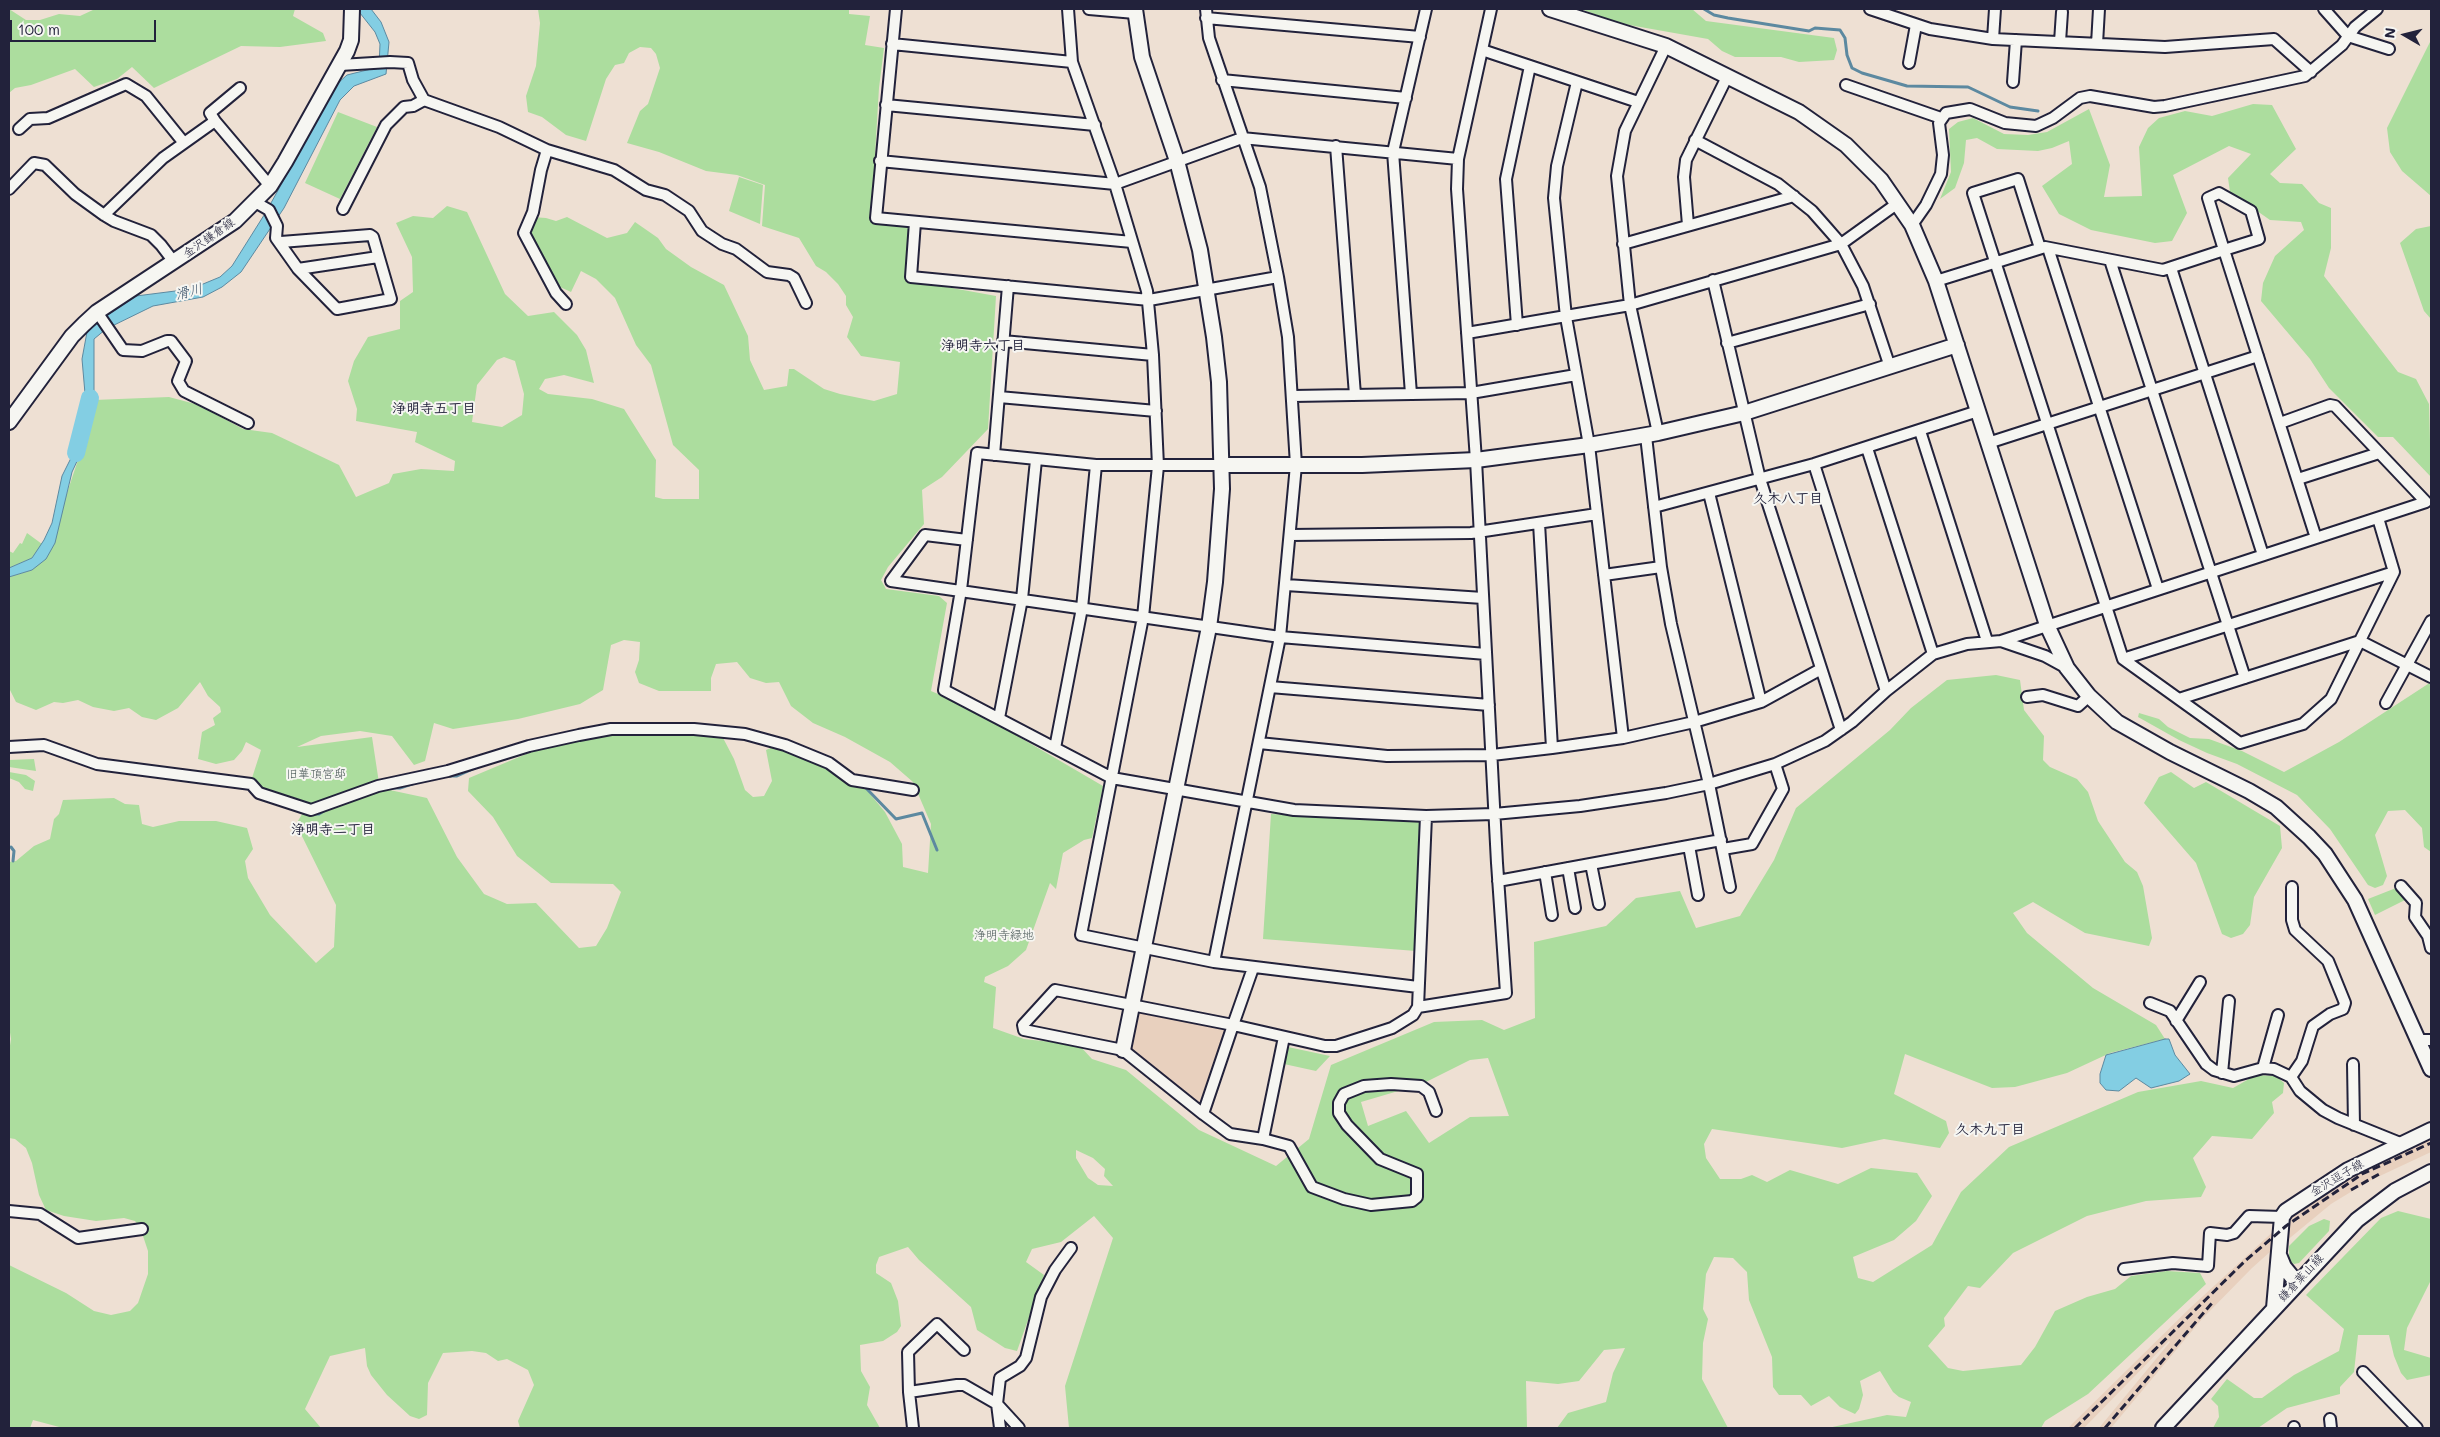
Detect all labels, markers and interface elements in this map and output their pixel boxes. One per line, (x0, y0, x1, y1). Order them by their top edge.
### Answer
scale bar (12, 10, 159, 42)
north arrow (2380, 10, 2430, 60)
text: 100 m (18, 19, 60, 39)
text: N (2380, 26, 2400, 39)
street label: 金沢鎌倉線 (180, 215, 238, 261)
water label: 滑川 (173, 280, 205, 304)
district label: 浄明寺六丁目 (941, 338, 1025, 354)
district label: 浄明寺五丁目 (392, 401, 476, 417)
district label: 久木八丁目 (1753, 491, 1823, 507)
park label: 旧華頂宮邸 (286, 767, 346, 781)
district label: 浄明寺二丁目 (291, 822, 375, 838)
park label: 浄明寺緑地 (974, 928, 1034, 942)
district label: 久木九丁目 (1955, 1122, 2025, 1138)
street label: 金沢逗子線 (2308, 1156, 2366, 1200)
street label: 鎌倉葉山線 (2275, 1251, 2327, 1305)

